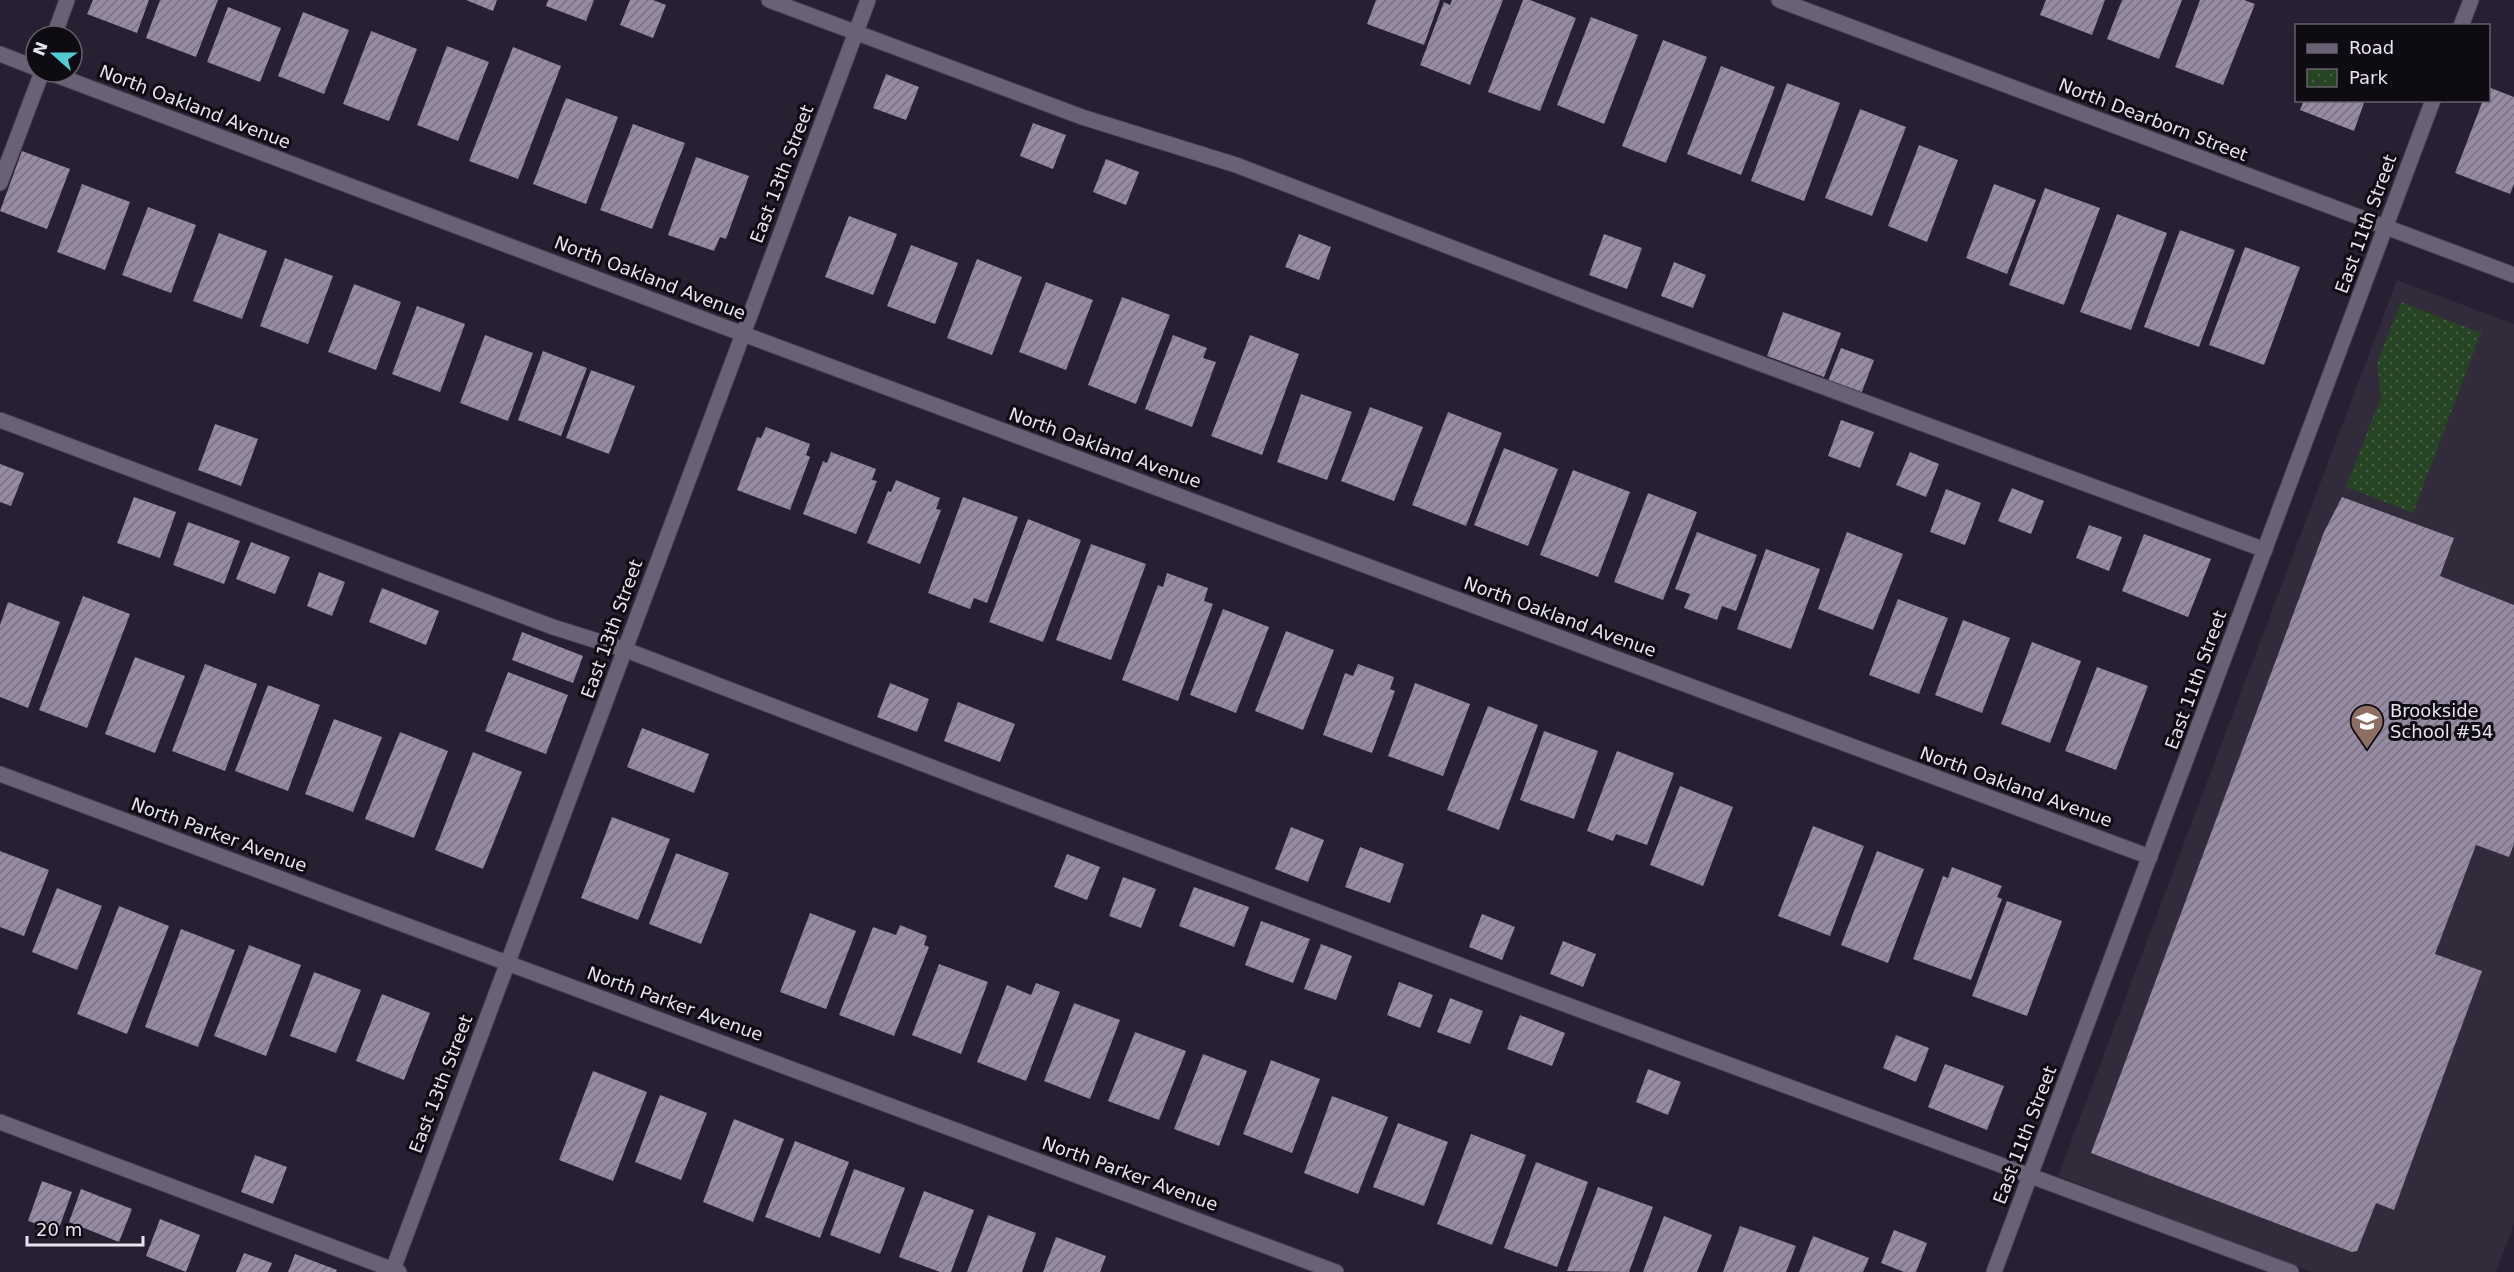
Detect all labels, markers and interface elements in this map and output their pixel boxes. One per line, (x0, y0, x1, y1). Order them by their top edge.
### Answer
north arrow (24, 24, 84, 84)
legend (2295, 24, 2490, 102)
text: Road (2349, 37, 2394, 58)
text: N (29, 39, 52, 58)
street label: North Oakland Avenue (97, 60, 294, 153)
text: Park (2349, 67, 2388, 88)
street label: North Dearborn Street (2056, 74, 2251, 165)
street label: East 13th Street (746, 102, 818, 246)
street label: East 11th Street (2331, 151, 2400, 296)
street label: North Oakland Avenue (552, 231, 749, 324)
street label: North Oakland Avenue (1006, 403, 1204, 492)
street label: East 13th Street (577, 556, 646, 701)
street label: North Oakland Avenue (1461, 572, 1659, 661)
street label: East 11th Street (2161, 607, 2230, 752)
place label: Brookside School #54 (2390, 700, 2493, 742)
school or university icon: Brookside School #54 (2349, 703, 2385, 750)
street label: North Oakland Avenue (1917, 742, 2115, 831)
street label: North Parker Avenue (128, 793, 310, 876)
street label: North Parker Avenue (584, 962, 766, 1045)
street label: East 13th Street (405, 1012, 477, 1156)
street label: East 11th Street (1989, 1063, 2061, 1207)
street label: North Parker Avenue (1039, 1132, 1221, 1215)
scale bar (27, 1209, 142, 1247)
text: 20 m (36, 1219, 82, 1240)

